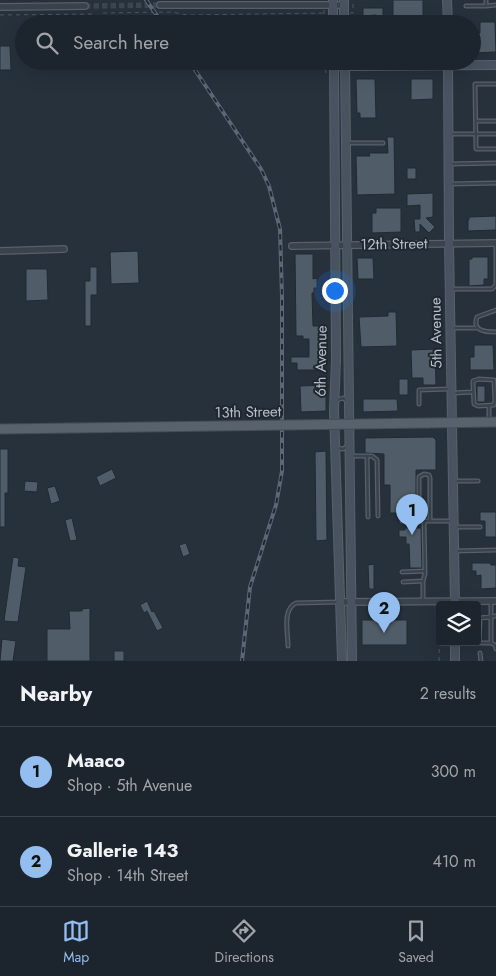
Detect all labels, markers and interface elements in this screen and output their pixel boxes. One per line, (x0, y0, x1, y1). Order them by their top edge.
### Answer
search box (15, 15, 481, 70)
icon: search (33, 29, 61, 57)
text: Search here (73, 29, 169, 56)
street label: 12th Street (360, 232, 428, 256)
your location (322, 278, 348, 304)
street label: 5th Avenue (424, 297, 448, 369)
street label: 6th Avenue (309, 325, 333, 397)
street label: 13th Street (214, 400, 282, 424)
pin: 1 (396, 494, 428, 535)
pin: 2 (368, 592, 400, 633)
map controls (436, 601, 481, 646)
button: layers (436, 601, 481, 646)
text: Nearby (20, 679, 92, 709)
text: 2 results (420, 682, 476, 705)
text: Maaco (67, 747, 125, 774)
text: 1 (32, 760, 40, 783)
text: 300 m (431, 760, 476, 783)
text: Shop · 5th Avenue (67, 774, 192, 797)
text: Gallerie 143 (67, 837, 178, 864)
text: 2 (31, 850, 41, 873)
text: 410 m (433, 850, 476, 873)
text: Shop · 14th Street (67, 864, 188, 887)
tab: Map (62, 917, 90, 967)
tab: Directions (215, 917, 274, 967)
tab: Saved (398, 917, 434, 967)

